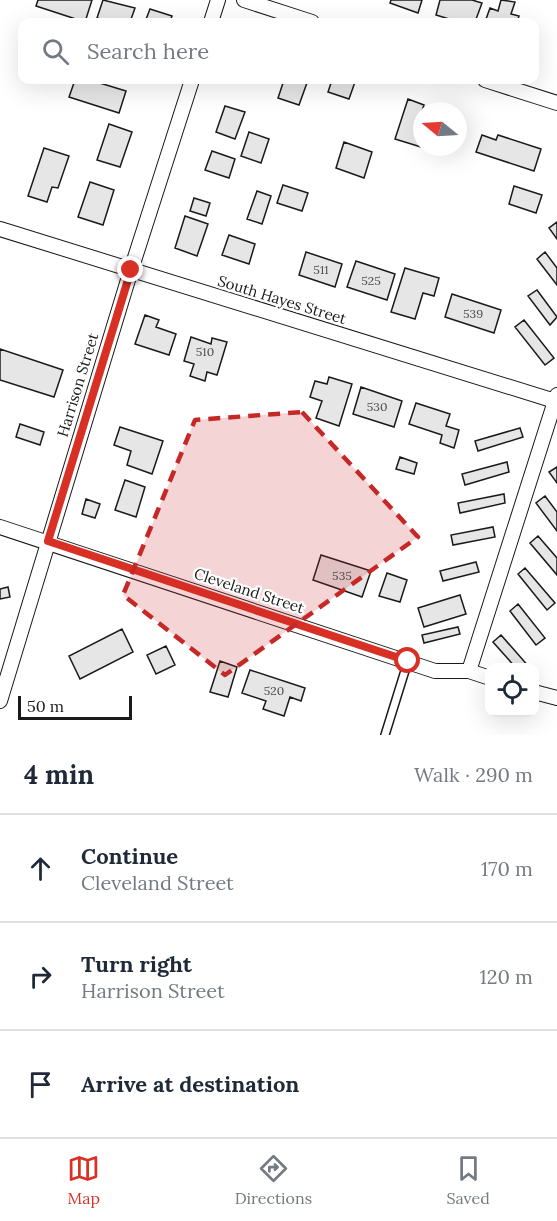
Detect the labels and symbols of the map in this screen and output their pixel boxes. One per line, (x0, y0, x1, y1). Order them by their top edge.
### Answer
north arrow (413, 102, 467, 156)
route end (117, 256, 143, 282)
house number: 511 (313, 262, 329, 277)
street label: South Hayes Street (216, 271, 349, 328)
house number: 525 (361, 273, 381, 288)
house number: 539 (463, 306, 483, 321)
street label: Harrison Street (53, 330, 102, 439)
house number: 510 (196, 344, 214, 359)
house number: 530 (367, 399, 387, 414)
street label: Cleveland Street (192, 564, 307, 617)
house number: 535 (332, 568, 352, 583)
route start (394, 647, 420, 673)
house number: 520 (264, 683, 284, 698)
scale bar (18, 693, 132, 720)

